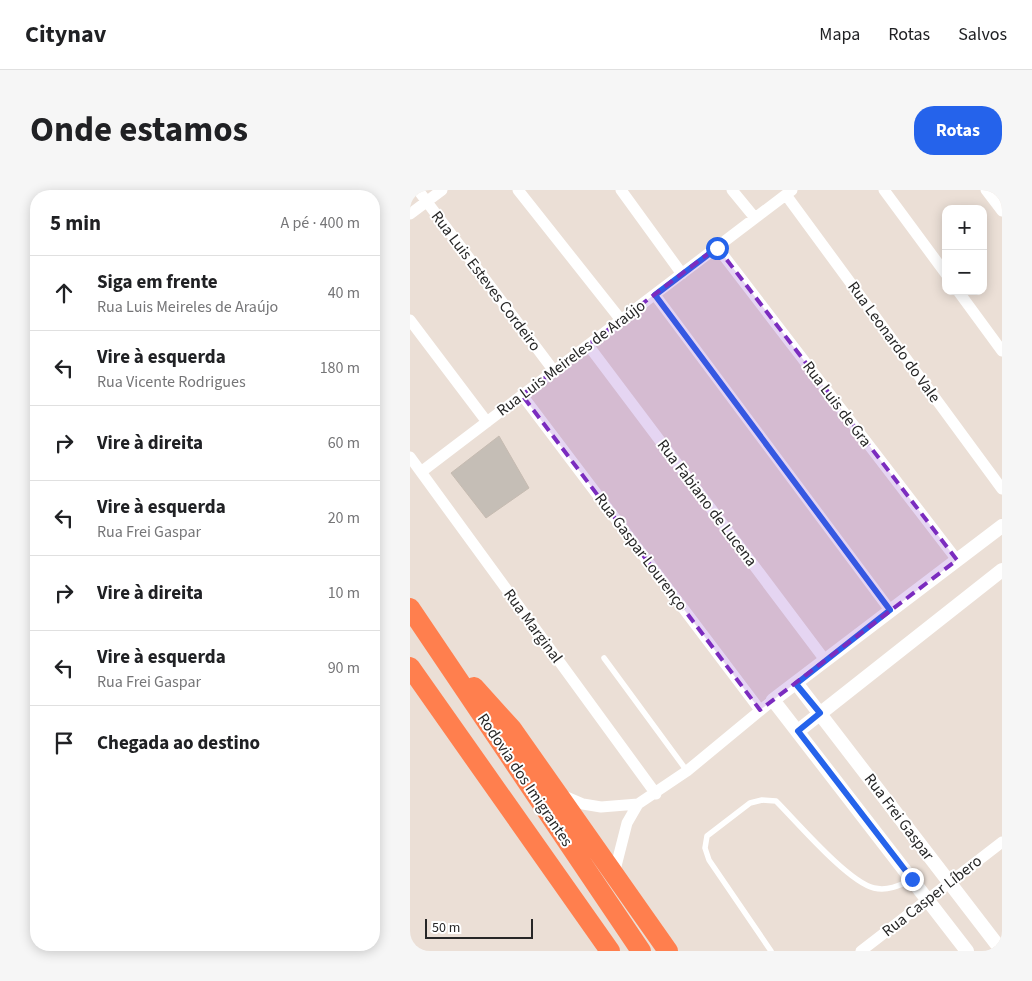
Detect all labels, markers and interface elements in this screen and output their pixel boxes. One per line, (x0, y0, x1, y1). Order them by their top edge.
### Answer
text: Citynav (25, 17, 106, 52)
text: Mapa (819, 22, 860, 47)
text: Rotas (888, 22, 930, 47)
text: Salvos (958, 22, 1007, 47)
text: Onde estamos (30, 105, 248, 155)
button: Rotas (914, 106, 1002, 155)
map controls (942, 205, 987, 295)
button: + (942, 205, 987, 250)
street label: Rua Luis Esteves Cordeiro (426, 206, 546, 356)
text: 5 min (50, 208, 101, 238)
text: A pé · 400 m (281, 212, 360, 234)
route start (706, 237, 729, 260)
button: − (942, 250, 987, 295)
text: Siga em frente (97, 269, 218, 296)
street label: Rua Leonardo do Vale (843, 277, 946, 407)
icon: ahead (50, 279, 78, 307)
text: 40 m (328, 282, 360, 304)
street label: Rua Luis Meireles de Araújo (492, 295, 650, 421)
text: Rua Luis Meireles de Araújo (97, 296, 278, 318)
text: Vire à esquerda (97, 344, 226, 371)
icon: left (50, 354, 78, 382)
text: 180 m (320, 357, 360, 379)
street label: Rua Luis de Gra (797, 357, 877, 451)
text: Rua Vicente Rodrigues (97, 371, 246, 393)
icon: right (50, 429, 78, 457)
text: Vire à direita (97, 430, 203, 457)
text: 60 m (328, 432, 360, 454)
street label: Rua Fabiano de Lucena (652, 435, 762, 571)
street label: Rua Gaspar Lourenço (590, 489, 692, 615)
text: Vire à esquerda (97, 494, 226, 521)
icon: left (50, 504, 78, 532)
text: 20 m (328, 507, 360, 529)
text: Rua Frei Gaspar (97, 521, 201, 543)
icon: right (50, 579, 78, 607)
text: Vire à direita (97, 580, 203, 607)
text: 10 m (328, 582, 360, 604)
street label: Rua Marginal (499, 584, 567, 668)
text: Vire à esquerda (97, 644, 226, 671)
icon: left (50, 654, 78, 682)
text: 90 m (328, 657, 360, 679)
text: Rua Frei Gaspar (97, 671, 201, 693)
street label: Rodovia dos Imigrantes (472, 709, 578, 851)
icon: arrive (50, 729, 78, 757)
text: Chegada ao destino (97, 730, 260, 757)
street label: Rua Frei Gaspar (859, 769, 939, 866)
street label: Rua Casper Líbero (878, 850, 986, 942)
route end (901, 868, 924, 891)
scale bar (425, 916, 532, 939)
text: 50 m (432, 918, 460, 938)

